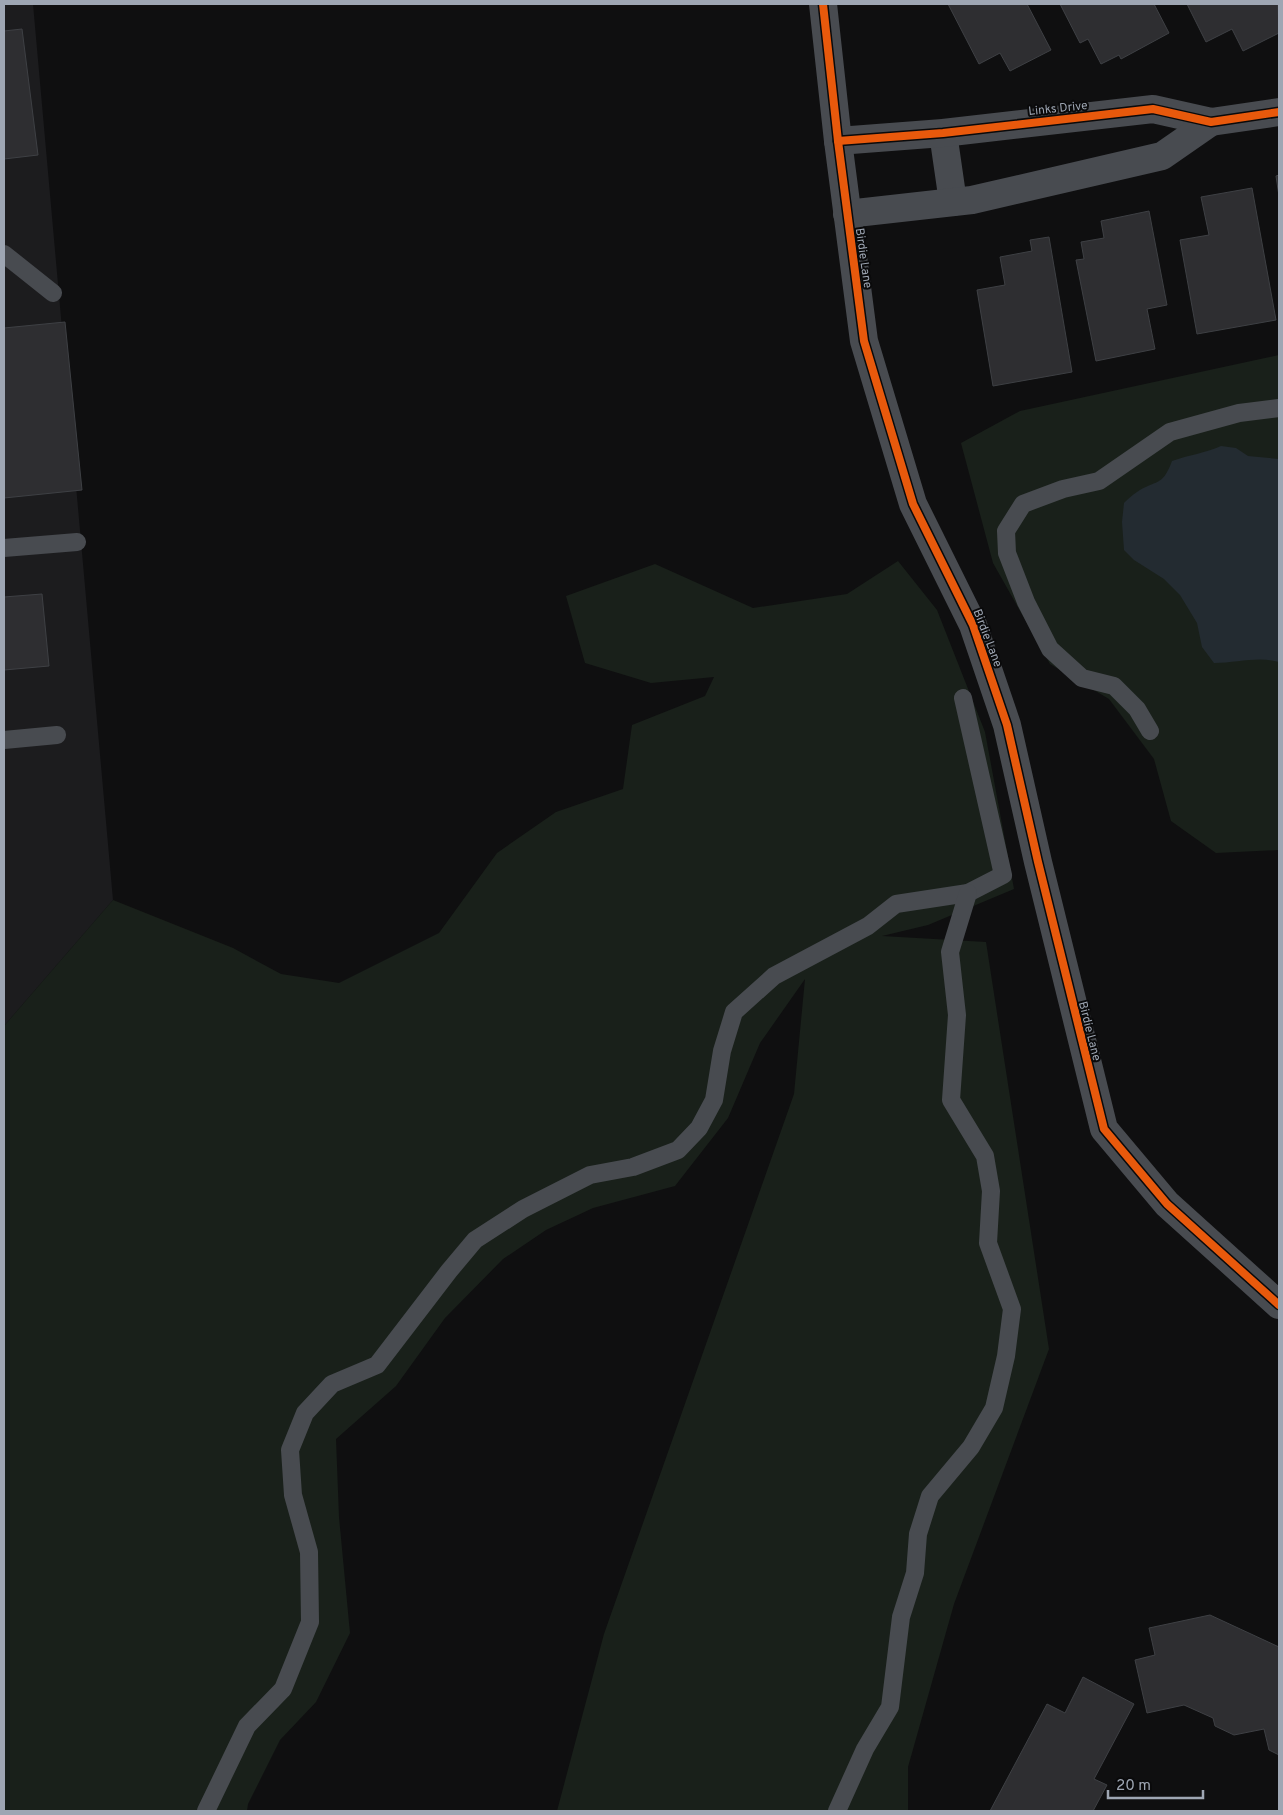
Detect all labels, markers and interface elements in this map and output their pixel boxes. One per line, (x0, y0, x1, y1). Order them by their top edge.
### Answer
street label: Links Drive (1028, 98, 1089, 120)
street label: Birdie Lane (851, 227, 875, 289)
street label: Birdie Lane (969, 607, 1005, 670)
street label: Birdie Lane (1074, 1000, 1104, 1063)
scale bar (1108, 1768, 1203, 1800)
text: 20 m (1116, 1777, 1151, 1796)

